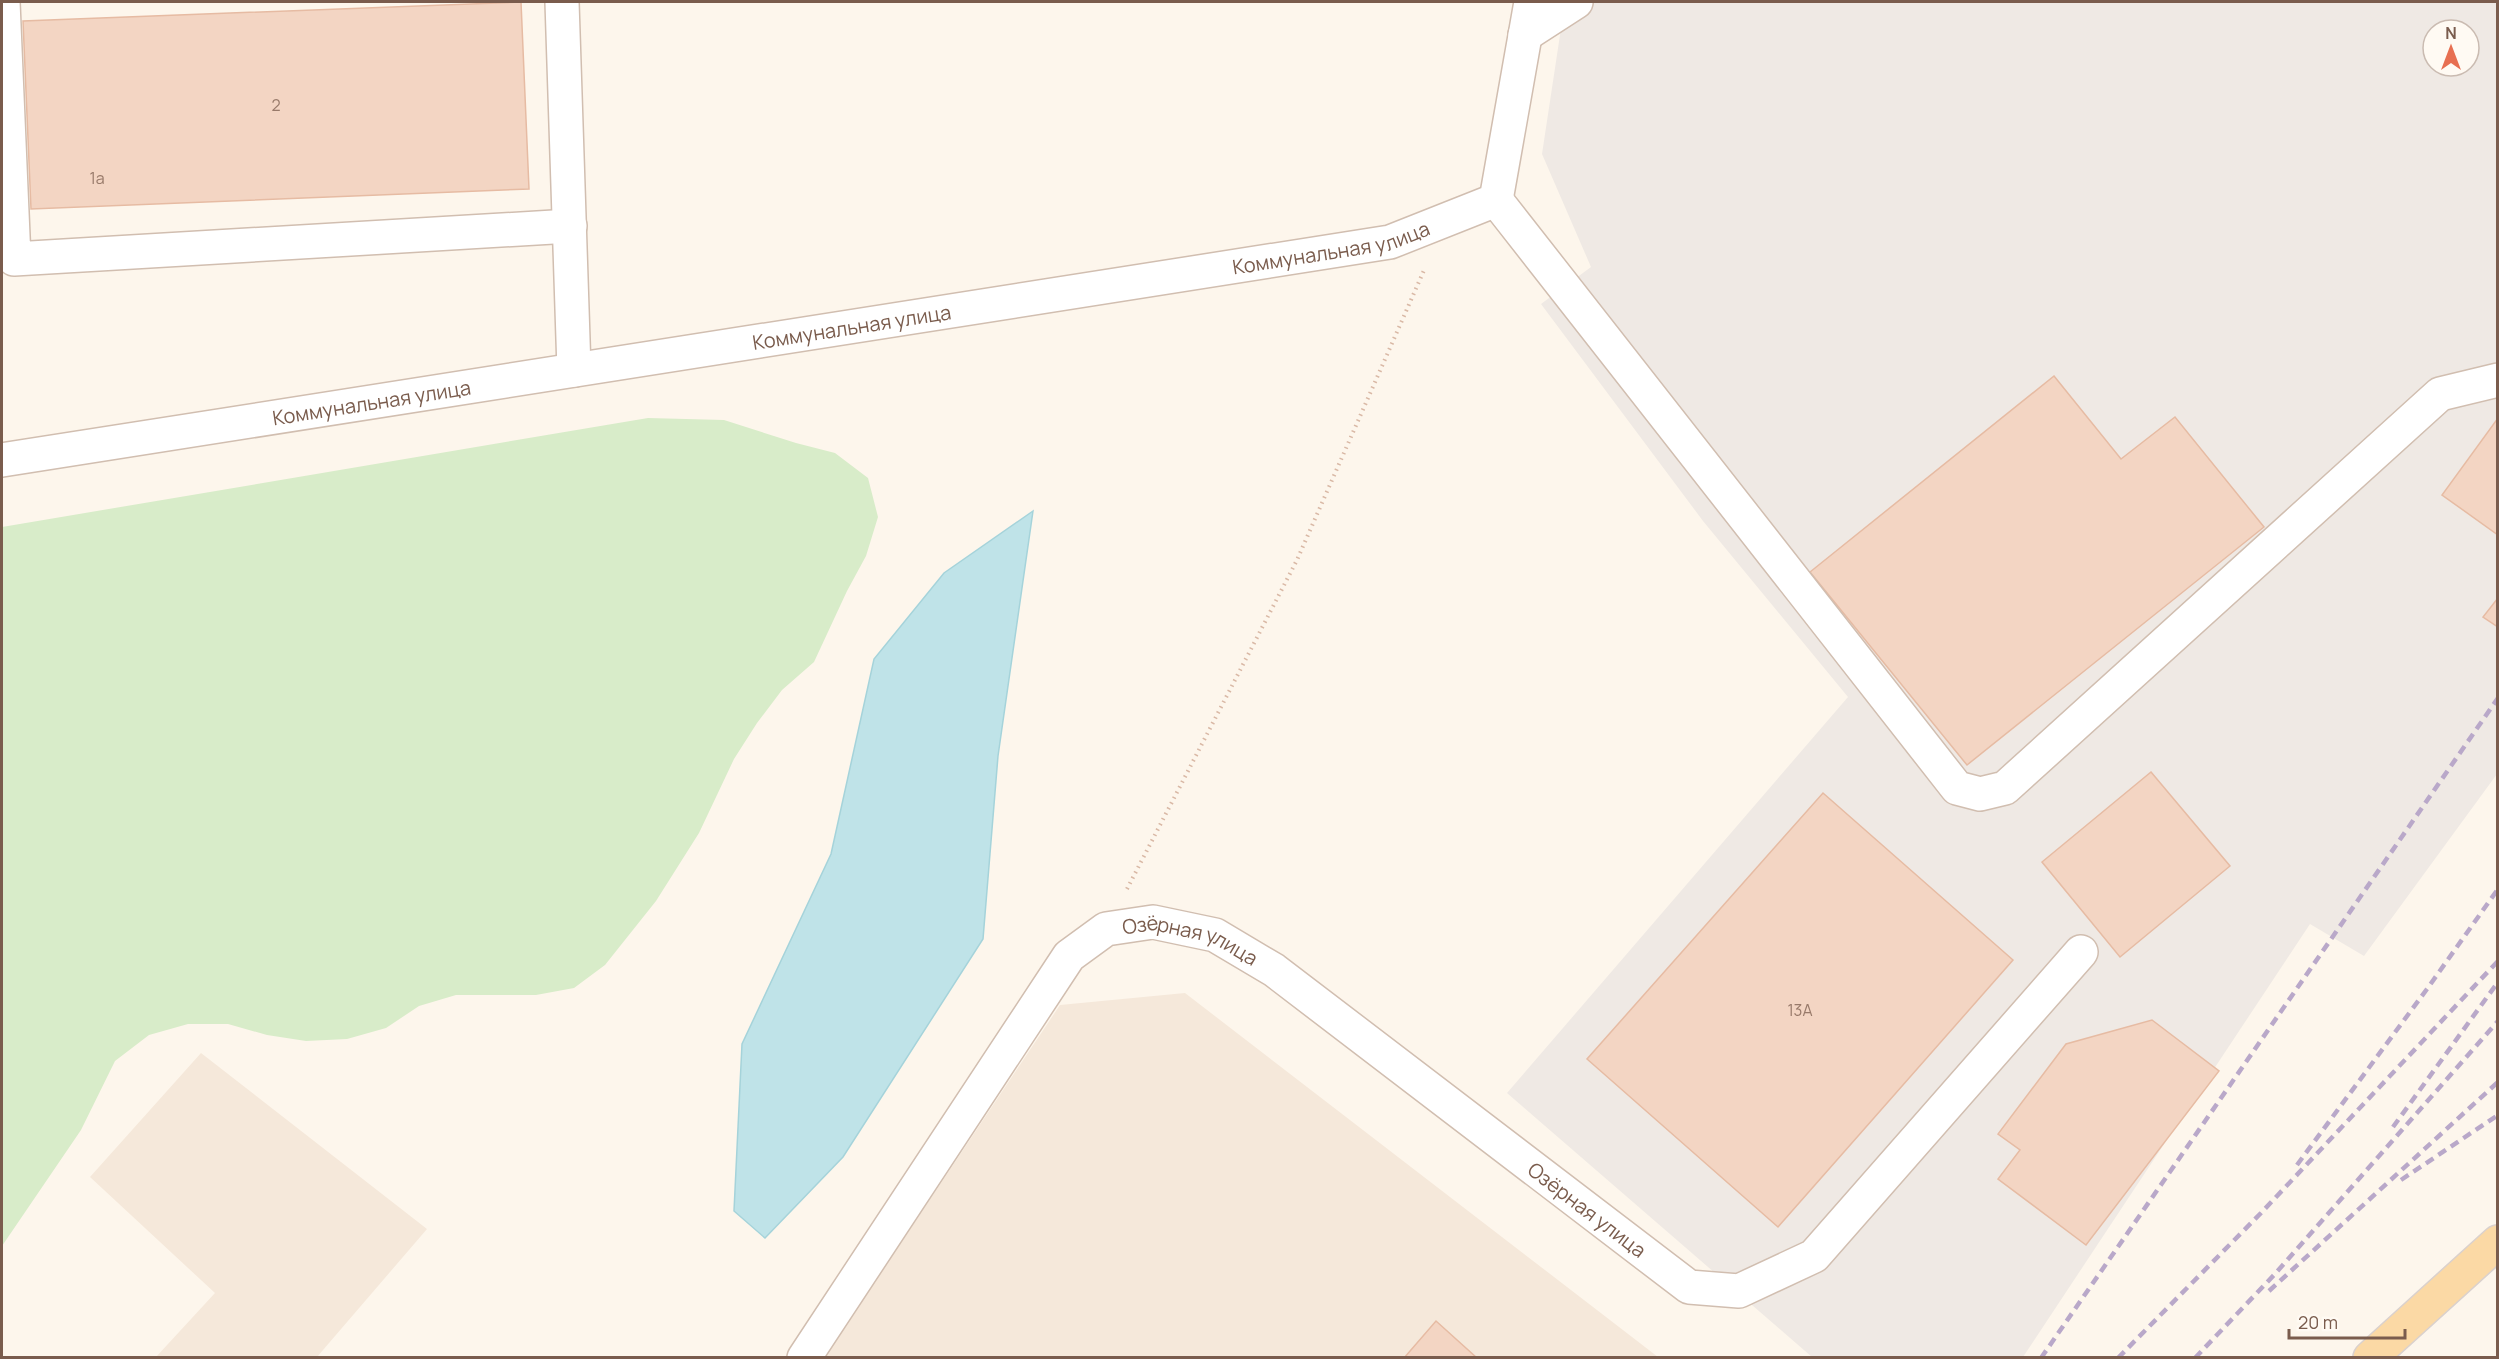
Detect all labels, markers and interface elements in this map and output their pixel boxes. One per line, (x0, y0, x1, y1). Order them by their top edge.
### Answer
north arrow (2421, 18, 2481, 78)
text: N (2445, 22, 2457, 44)
house number: 2 (271, 94, 281, 116)
house number: 1а (89, 167, 105, 189)
street label: Коммунальная улица (1231, 214, 1433, 280)
street label: Коммунальная улица (750, 298, 953, 355)
street label: Коммунальная улица (270, 373, 473, 431)
street label: Озёрная улица (1120, 908, 1263, 971)
house number: 13А (1787, 999, 1813, 1021)
street label: Озёрная улица (1523, 1155, 1652, 1263)
scale bar (2289, 1302, 2404, 1340)
text: 20 m (2298, 1310, 2338, 1334)

